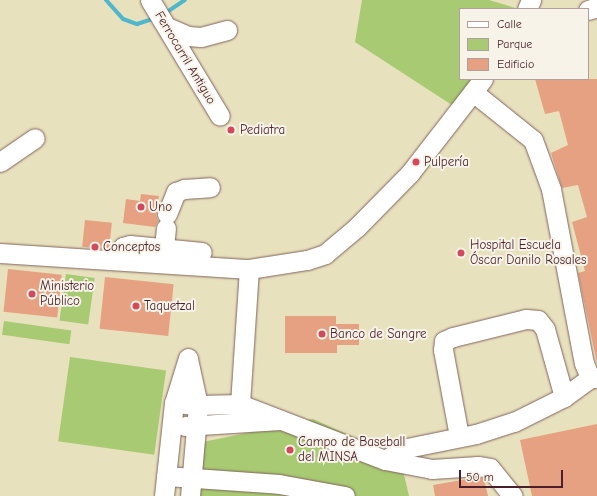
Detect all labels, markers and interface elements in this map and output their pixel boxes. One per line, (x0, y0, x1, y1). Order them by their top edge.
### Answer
legend (459, 8, 589, 80)
street label: Ferrocarril Antiguo (151, 9, 219, 107)
text: Calle (497, 17, 522, 31)
text: Parque (497, 37, 532, 51)
text: Edificio (497, 57, 534, 71)
place label: Pediatra (240, 122, 285, 138)
marker: Pediatra (225, 124, 237, 136)
place label: Pulpería (424, 154, 469, 170)
marker: Pulpería (411, 157, 421, 167)
place label: Uno (149, 199, 172, 215)
marker: Uno (136, 202, 146, 212)
place label: Hospital Escuela Óscar Danilo Rosales (470, 238, 587, 269)
place label: Conceptos (103, 239, 160, 255)
marker: Conceptos (90, 242, 100, 252)
marker: Hospital Escuela Óscar Danilo Rosales (455, 247, 467, 259)
place label: Ministerio Público (40, 279, 94, 310)
marker: Ministerio Público (27, 289, 37, 299)
place label: Taquetzal (144, 298, 195, 314)
marker: Taquetzal (131, 301, 141, 311)
place label: Banco de Sangre (330, 326, 427, 342)
marker: Banco de Sangre (317, 329, 327, 339)
place label: Campo de Baseball del MINSA (298, 435, 405, 466)
marker: Campo de Baseball del MINSA (285, 445, 295, 455)
scale bar (461, 462, 565, 488)
text: 50 m (466, 470, 494, 484)

